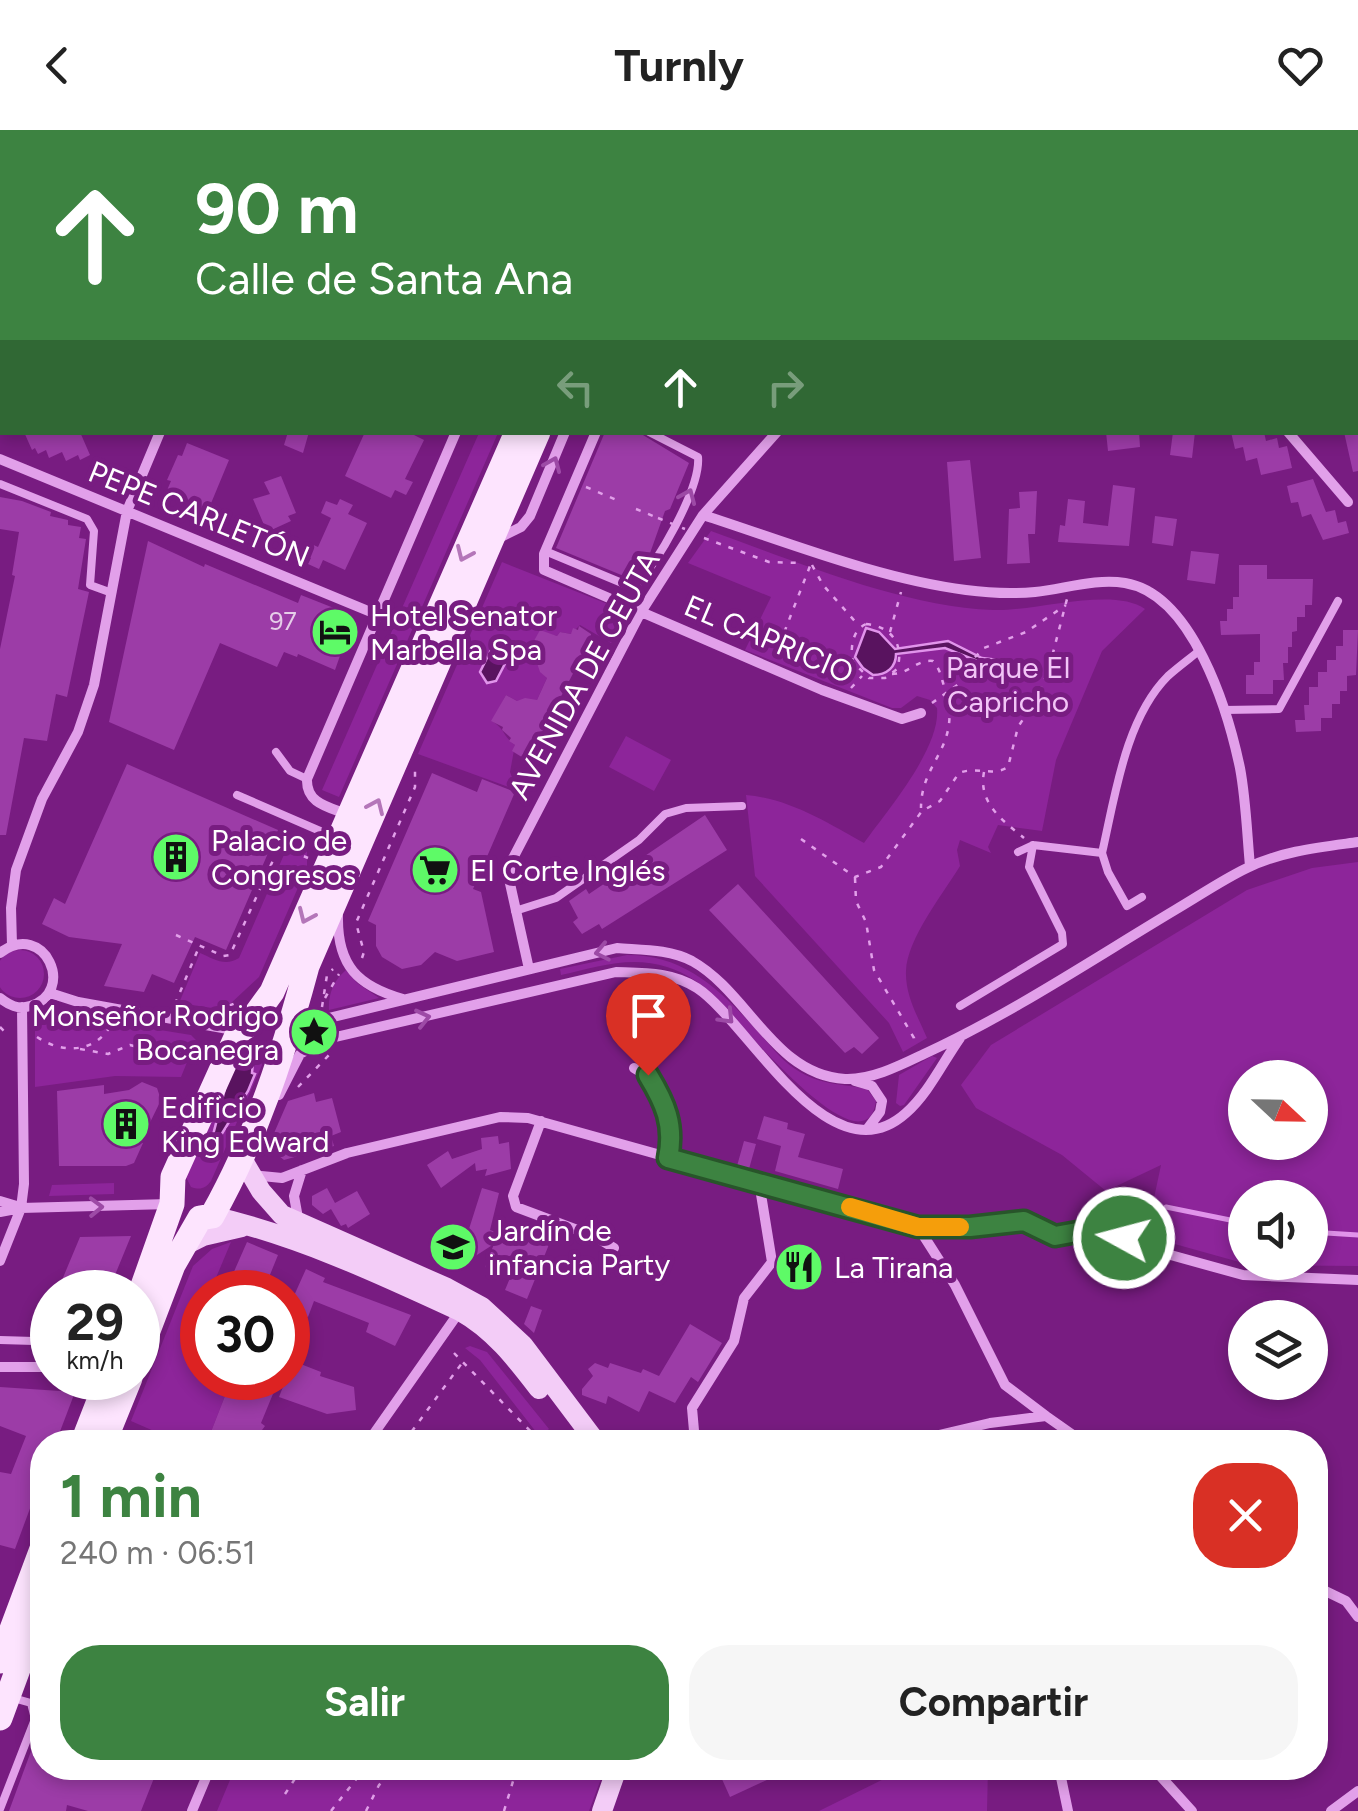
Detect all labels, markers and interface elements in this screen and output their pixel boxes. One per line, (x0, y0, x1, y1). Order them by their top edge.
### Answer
icon: back (30, 38, 85, 93)
text: Turnly (614, 38, 744, 92)
icon: heart (1273, 38, 1328, 93)
text: 90 m (195, 166, 359, 251)
icon: ahead (30, 170, 160, 300)
text: Calle de Santa Ana (195, 251, 573, 305)
icon: left (548, 360, 603, 415)
icon: ahead (653, 360, 708, 415)
icon: right (758, 360, 813, 415)
street label: PEPE CARLETÓN (83, 453, 315, 575)
one-way arrow (541, 456, 561, 474)
one-way arrow (676, 488, 696, 506)
one-way arrow (456, 544, 476, 562)
street label: AVENIDA DE CEUTA (500, 544, 668, 806)
street label: EL CAPRICIO (679, 587, 859, 691)
place label: Hotel Senator Marbella Spa (370, 597, 557, 668)
house number: 97 (269, 606, 297, 636)
hotel icon: Hotel Senator Marbella Spa (309, 606, 361, 658)
park label: Parque El Capricho (946, 649, 1070, 720)
one-way arrow (364, 798, 384, 816)
place label: Palacio de Congresos (211, 822, 356, 893)
building icon: Palacio de Congresos (150, 831, 202, 883)
supermarket icon: El Corte Inglés (409, 844, 461, 896)
place label: El Corte Inglés (470, 852, 665, 889)
one-way arrow (298, 906, 318, 924)
one-way arrow (594, 940, 611, 961)
pin (606, 973, 691, 1076)
icon: arrive (621, 988, 676, 1043)
place label: Monseñor Rodrigo Bocanegra (32, 997, 279, 1068)
one-way arrow (715, 1005, 733, 1023)
place icon: Monseñor Rodrigo Bocanegra (288, 1006, 340, 1058)
one-way arrow (414, 1009, 431, 1030)
north arrow (1228, 1060, 1328, 1160)
map controls (1228, 1060, 1328, 1400)
place label: Edificio King Edward (161, 1089, 330, 1160)
building icon: Edificio King Edward (100, 1098, 152, 1150)
button: sound (1228, 1180, 1328, 1280)
position arrow (1072, 1186, 1176, 1290)
one-way arrow (89, 1196, 105, 1217)
place label: Jardín de infancia Party (488, 1212, 670, 1283)
school or university icon: Jardín de infancia Party (427, 1221, 479, 1273)
restaurant icon: La Tirana (773, 1241, 825, 1293)
place label: La Tirana (834, 1249, 953, 1286)
speed limit sign: 30 (180, 1270, 310, 1400)
text: 29 (66, 1292, 124, 1353)
button: layers (1228, 1300, 1328, 1400)
text: km/h (66, 1345, 124, 1375)
text: 1 min (60, 1460, 202, 1532)
button: close (1193, 1463, 1298, 1568)
text: 240 m · 06:51 (60, 1534, 256, 1572)
button: Salir (60, 1645, 669, 1760)
button: Compartir (689, 1645, 1298, 1760)

